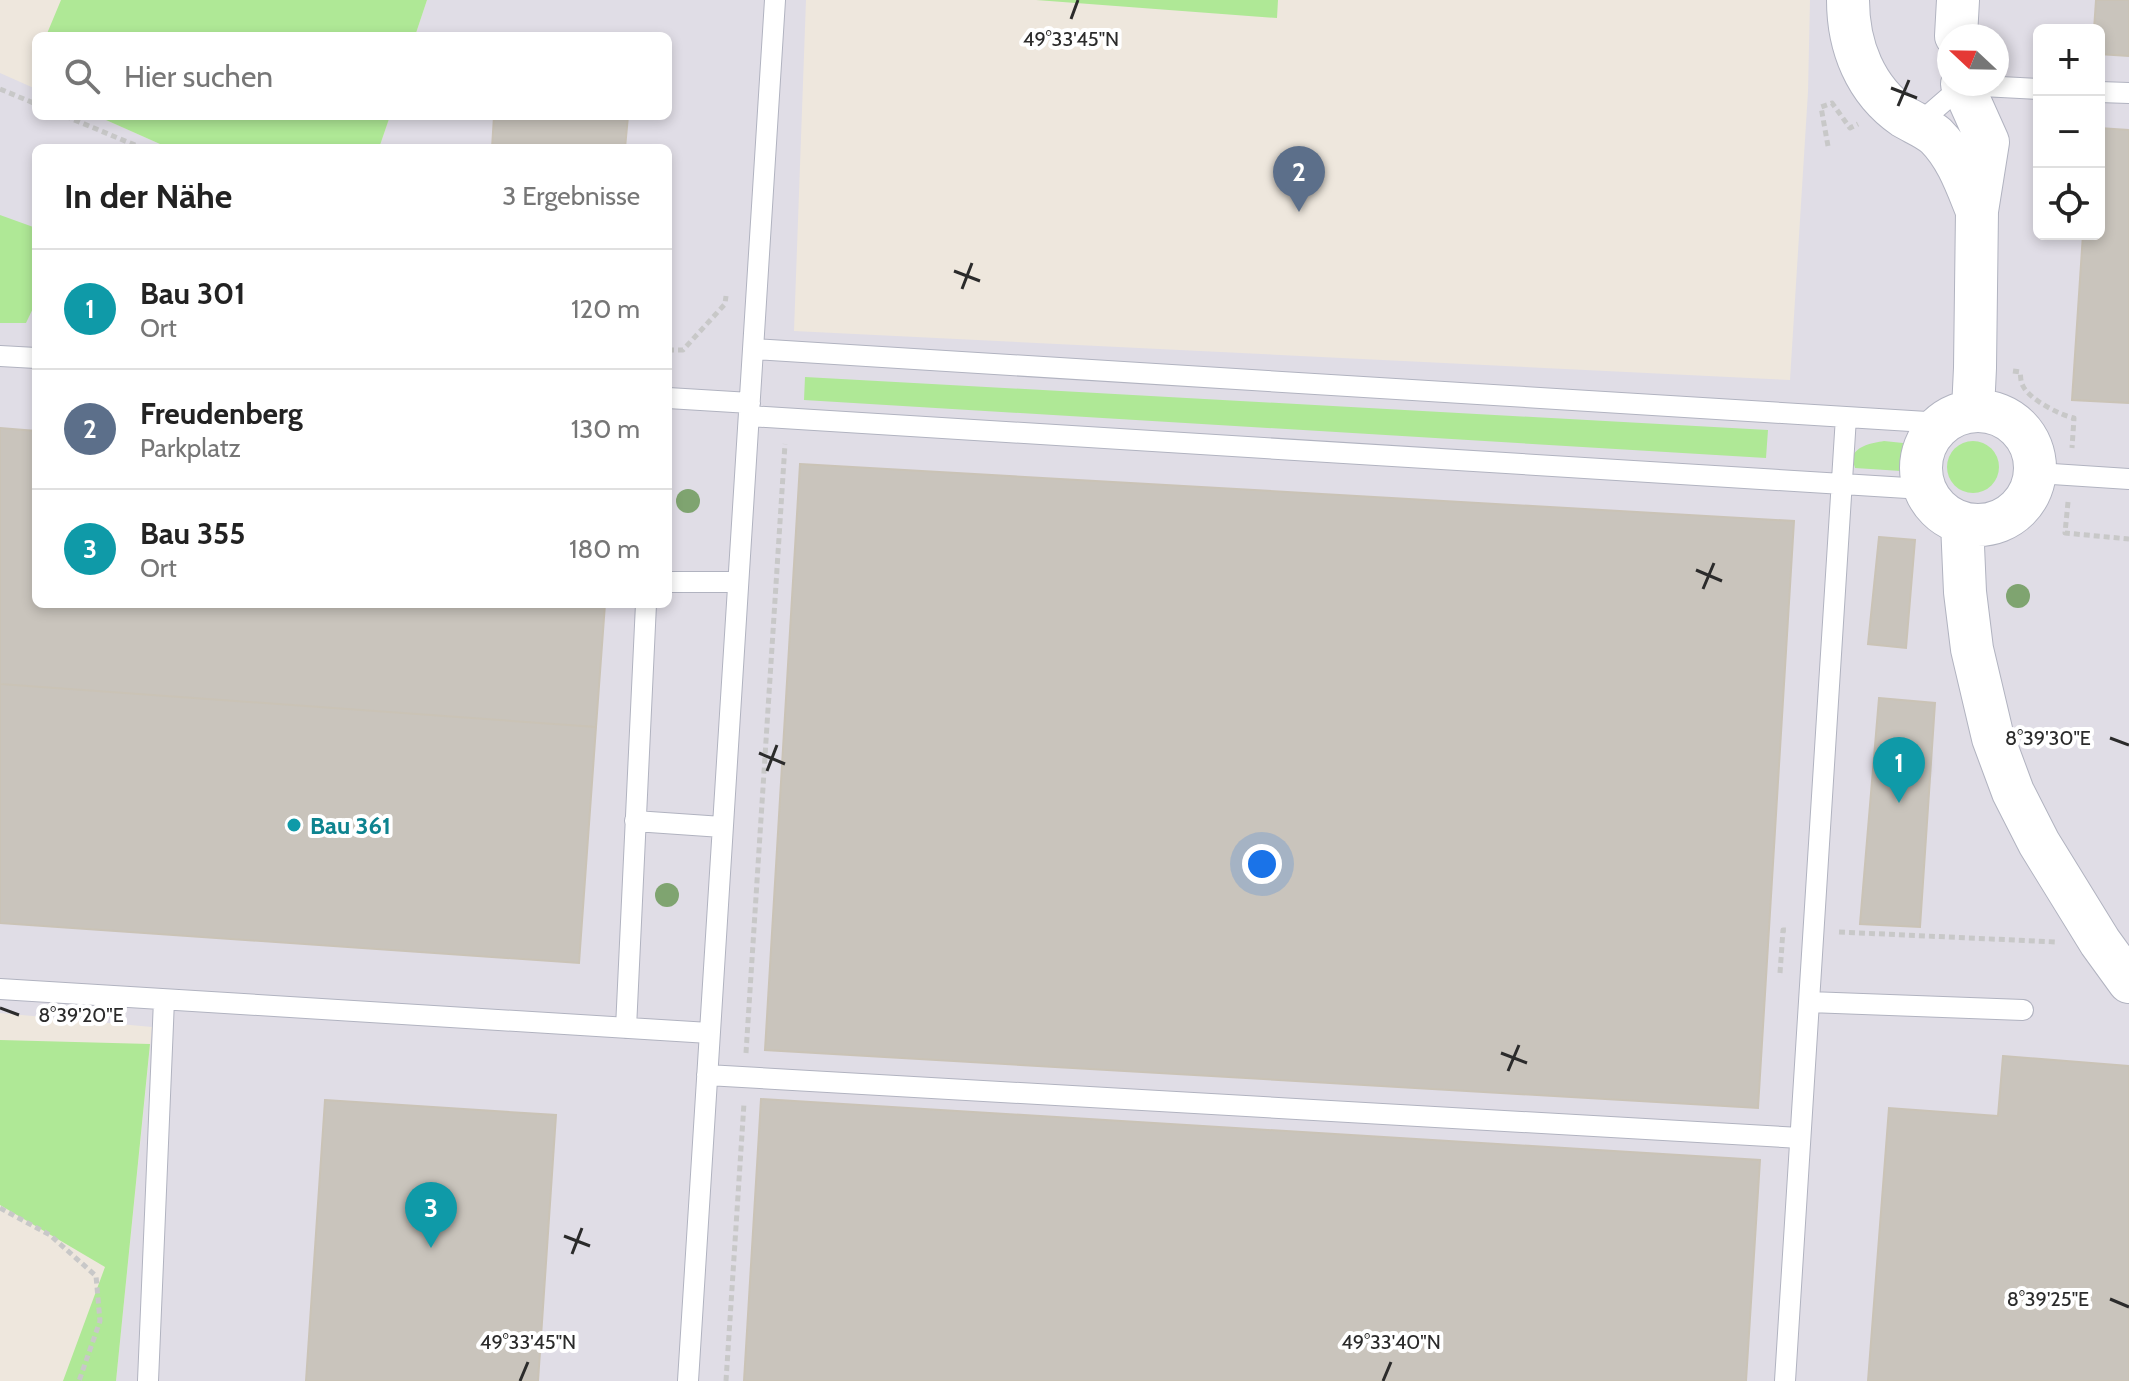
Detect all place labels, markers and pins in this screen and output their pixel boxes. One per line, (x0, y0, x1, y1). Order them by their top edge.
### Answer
pin: 2 (1273, 146, 1325, 212)
pin: 1 (1873, 737, 1925, 803)
place label: Bau 361 (310, 811, 391, 840)
marker: Bau 361 (285, 816, 303, 834)
pin: 3 (405, 1182, 457, 1248)

